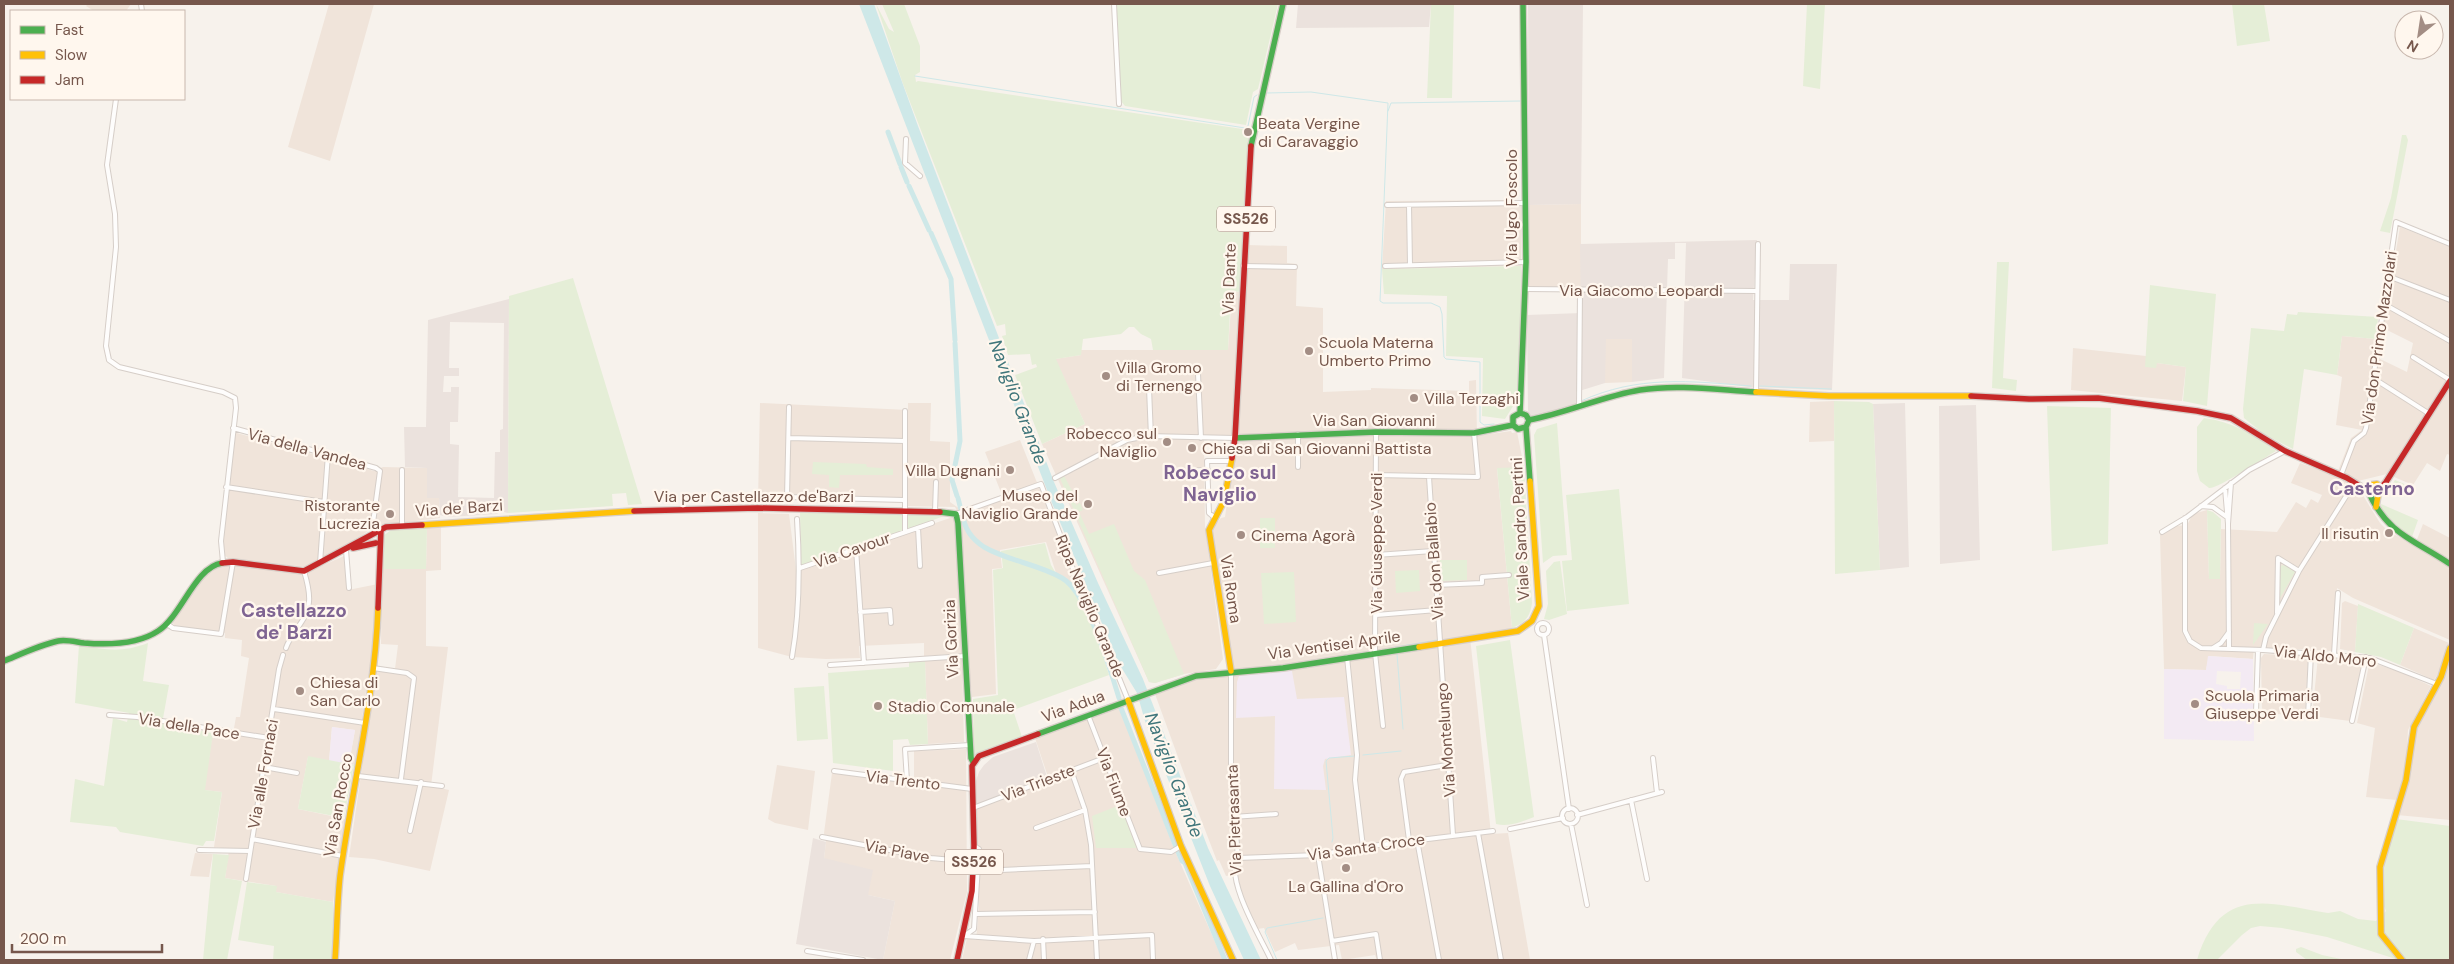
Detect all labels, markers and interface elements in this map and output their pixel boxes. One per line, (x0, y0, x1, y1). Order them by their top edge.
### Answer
legend (10, 10, 185, 100)
north arrow (2394, 10, 2444, 60)
text: Fast (55, 20, 84, 40)
text: N (2404, 36, 2421, 57)
text: Slow (55, 45, 88, 65)
text: Jam (55, 70, 84, 90)
place label: Beata Vergine di Caravaggio (1258, 113, 1360, 152)
marker: Beata Vergine di Caravaggio (1242, 126, 1254, 138)
street label: Via Ugo Foscolo (1501, 149, 1522, 267)
road number: SS526 (1217, 206, 1275, 232)
street label: Via Dante (1217, 243, 1241, 315)
street label: Via don Primo Mazzolari (2356, 249, 2402, 427)
street label: Via Giacomo Leopardi (1559, 280, 1723, 301)
place label: Scuola Materna Umberto Primo (1319, 332, 1434, 371)
water label: Naviglio Grande (983, 336, 1053, 468)
marker: Scuola Materna Umberto Primo (1303, 345, 1315, 357)
place label: Villa Gromo di Ternengo (1116, 357, 1202, 396)
marker: Villa Gromo di Ternengo (1100, 370, 1112, 382)
place label: Villa Terzaghi (1424, 388, 1519, 409)
marker: Villa Terzaghi (1408, 392, 1420, 404)
street label: Via San Giovanni (1313, 410, 1435, 431)
street label: Via della Vandea (245, 423, 369, 475)
place label: Robecco sul Naviglio (1067, 423, 1157, 462)
marker: Robecco sul Naviglio (1161, 436, 1173, 448)
place label: Chiesa di San Giovanni Battista (1202, 438, 1432, 459)
marker: Chiesa di San Giovanni Battista (1186, 442, 1198, 454)
street label: Viale Sandro Pertini (1506, 457, 1534, 601)
place label: Villa Dugnani (905, 460, 1000, 481)
district label: Robecco sul Naviglio (1164, 460, 1276, 507)
marker: Villa Dugnani (1004, 464, 1016, 476)
street label: Via Giuseppe Verdi (1366, 472, 1387, 614)
district label: Casterno (2329, 476, 2415, 501)
place label: Museo del Naviglio Grande (961, 485, 1078, 524)
street label: Via per Castellazzo de'Barzi (654, 486, 854, 507)
street label: Via de' Barzi (414, 494, 504, 522)
place label: Ristorante Lucrezia (304, 495, 380, 534)
marker: Museo del Naviglio Grande (1082, 498, 1094, 510)
street label: Via don Ballabio (1419, 501, 1449, 621)
marker: Ristorante Lucrezia (384, 508, 396, 520)
place label: Il risutin (2321, 523, 2379, 544)
place label: Cinema Agorà (1251, 525, 1355, 546)
street label: Via Cavour (811, 527, 893, 573)
marker: Il risutin (2383, 527, 2395, 539)
marker: Cinema Agorà (1235, 529, 1247, 541)
street label: Ripa Naviglio Grande (1050, 531, 1130, 681)
street label: Via Roma (1215, 553, 1247, 625)
district label: Castellazzo de' Barzi (241, 598, 347, 645)
street label: Via Gorizia (938, 599, 964, 679)
street label: Via Ventisei Aprile (1266, 625, 1402, 665)
street label: Via Aldo Moro (2272, 640, 2378, 672)
place label: Chiesa di San Carlo (310, 672, 381, 711)
street label: Via Montelungo (1432, 682, 1460, 798)
marker: Chiesa di San Carlo (294, 685, 306, 697)
street label: Via Adua (1039, 685, 1107, 727)
place label: Scuola Primaria Giuseppe Verdi (2205, 685, 2319, 724)
place label: Stadio Comunale (888, 696, 1015, 717)
marker: Scuola Primaria Giuseppe Verdi (2189, 698, 2201, 710)
marker: Stadio Comunale (872, 700, 884, 712)
street label: Via della Pace (137, 708, 241, 744)
water label: Naviglio Grande (1139, 709, 1209, 841)
street label: Via alle Fornaci (243, 717, 283, 831)
street label: Via Fiume (1091, 744, 1137, 820)
street label: Via San Rocco (319, 751, 357, 859)
street label: Via Trieste (998, 759, 1078, 807)
street label: Via Pietrasanta (1222, 764, 1246, 876)
street label: Via Trento (864, 765, 942, 795)
street label: Via Santa Croce (1306, 828, 1426, 866)
street label: Via Piave (863, 834, 931, 868)
road number: SS526 (945, 850, 1003, 874)
marker: La Gallina d'Oro (1340, 862, 1352, 874)
place label: La Gallina d'Oro (1288, 876, 1404, 897)
scale bar (12, 922, 162, 954)
text: 200 m (20, 929, 66, 949)

